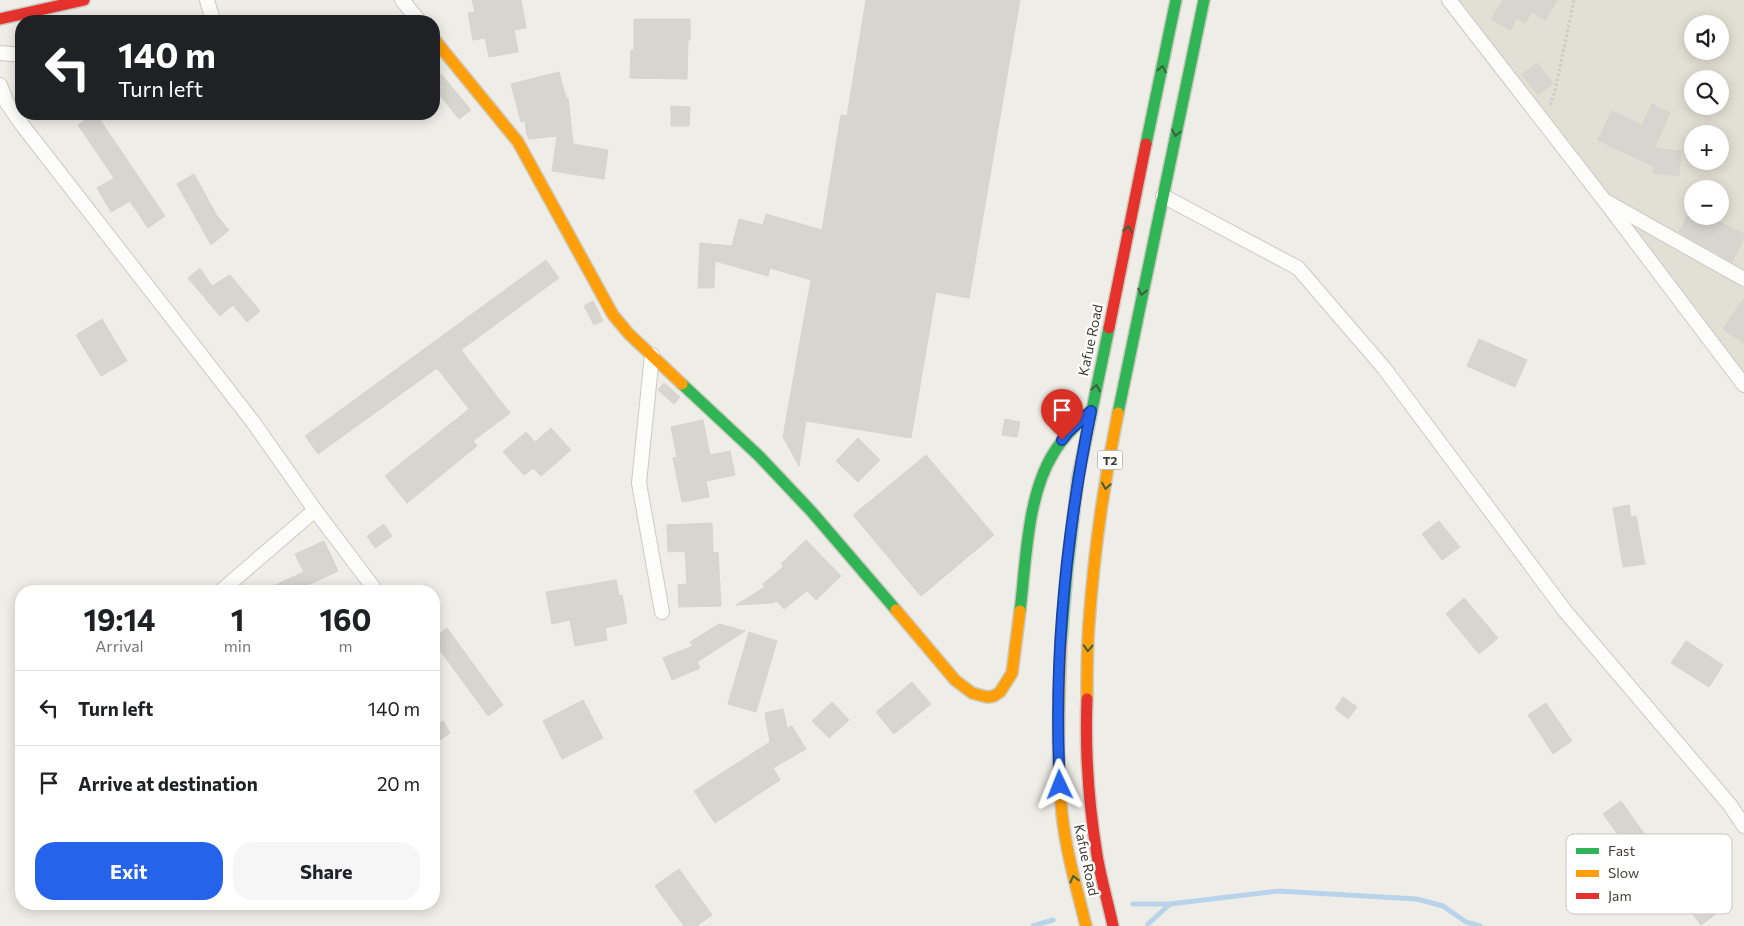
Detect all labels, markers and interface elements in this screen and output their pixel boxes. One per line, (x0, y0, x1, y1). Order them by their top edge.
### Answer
map controls (1684, 15, 1729, 225)
button: sound (1684, 15, 1729, 60)
text: 140 m (118, 32, 216, 75)
icon: left (35, 35, 100, 100)
one-way arrow (1156, 65, 1166, 74)
button: search (1684, 70, 1729, 115)
text: Turn left (118, 75, 203, 102)
button: + (1684, 125, 1729, 170)
one-way arrow (1171, 129, 1182, 138)
button: − (1684, 180, 1729, 225)
one-way arrow (1123, 224, 1133, 233)
one-way arrow (1138, 288, 1148, 297)
street label: Kafue Road (1074, 303, 1106, 377)
one-way arrow (1090, 383, 1100, 392)
pin (1041, 389, 1083, 440)
icon: arrive (1048, 396, 1076, 424)
road number: T2 (1098, 450, 1122, 470)
one-way arrow (1101, 482, 1111, 491)
text: 19:14 (83, 600, 155, 637)
text: 1 (231, 600, 244, 637)
text: 160 (320, 600, 372, 637)
text: Arrival (95, 636, 144, 655)
text: min (224, 636, 251, 655)
text: m (339, 636, 353, 655)
one-way arrow (1083, 644, 1094, 652)
icon: left (35, 694, 63, 722)
text: Turn left (78, 697, 153, 720)
text: 140 m (368, 697, 420, 720)
position arrow (1033, 758, 1085, 810)
icon: arrive (35, 769, 63, 797)
text: Arrive at destination (78, 772, 258, 795)
text: 20 m (377, 772, 420, 795)
street label: Kafue Road (1071, 823, 1103, 897)
legend (1566, 834, 1732, 914)
button: Exit (35, 842, 223, 900)
button: Share (233, 842, 420, 900)
text: Fast (1608, 842, 1635, 859)
text: Slow (1608, 864, 1639, 881)
one-way arrow (1069, 874, 1080, 883)
text: Jam (1608, 887, 1632, 904)

